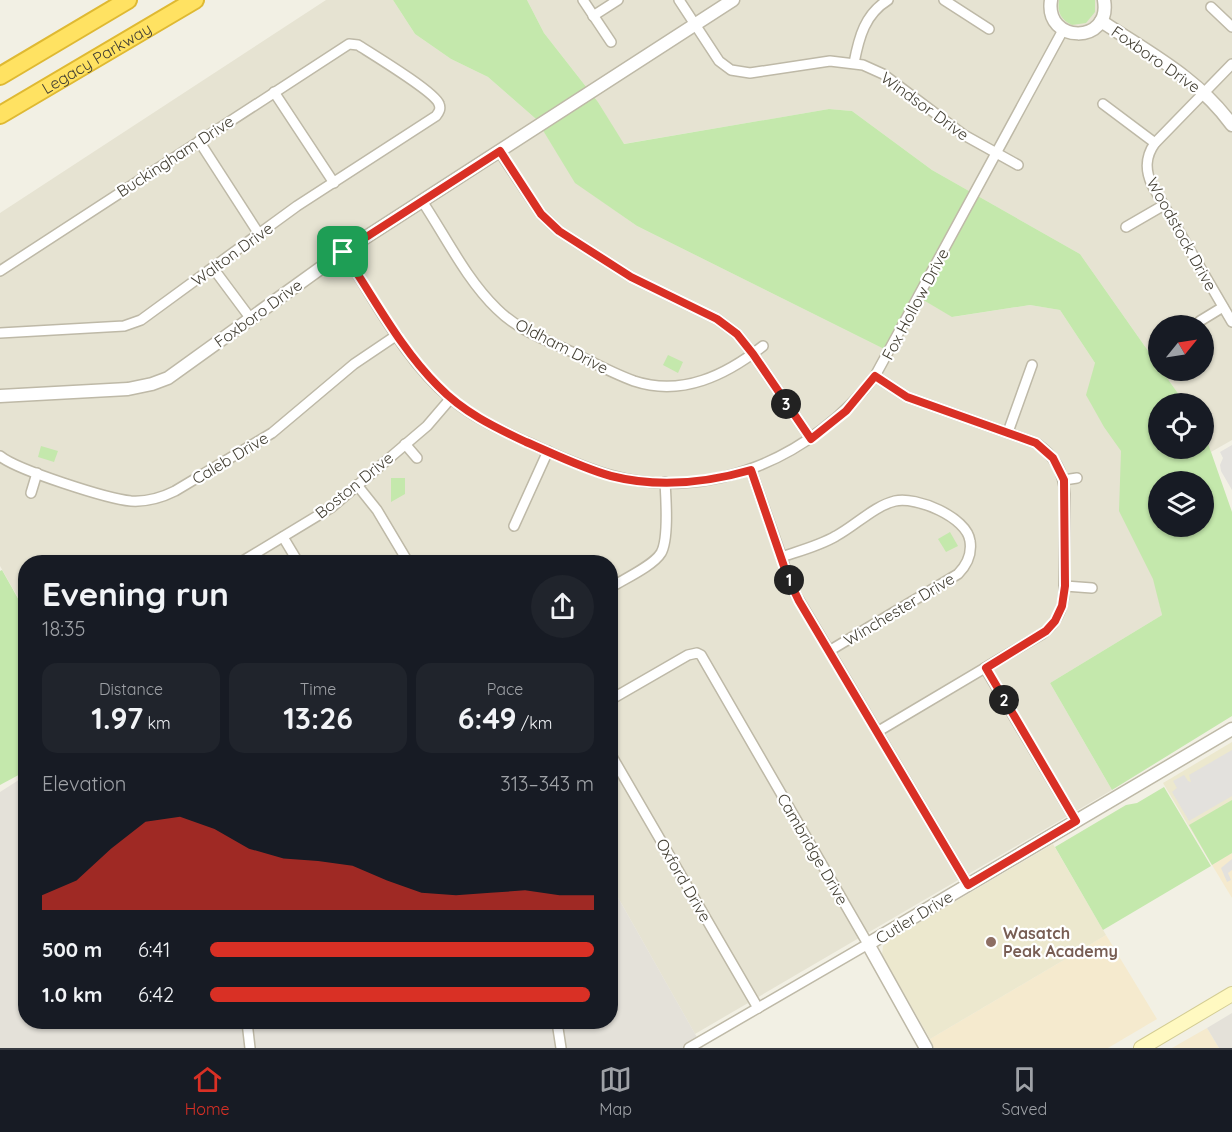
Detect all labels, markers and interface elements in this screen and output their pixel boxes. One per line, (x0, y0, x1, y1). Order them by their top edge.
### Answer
street label: Legacy Parkway (38, 18, 155, 98)
street label: Foxboro Drive (1108, 21, 1204, 97)
street label: Windsor Drive (877, 67, 973, 145)
street label: Buckingham Drive (113, 111, 237, 201)
street label: Woodstock Drive (1143, 174, 1221, 294)
street label: Walton Drive (187, 218, 277, 290)
pin (317, 226, 368, 277)
icon: arrive (326, 235, 359, 268)
street label: Fox Hollow Drive (877, 245, 953, 363)
street label: Foxboro Drive (210, 274, 306, 352)
street label: Oldham Drive (512, 314, 612, 378)
north arrow (1148, 315, 1214, 381)
map controls (1148, 315, 1214, 537)
pin: 3 (771, 389, 801, 419)
button: locate (1148, 393, 1214, 459)
text: 3 (782, 394, 790, 414)
street label: Caleb Drive (188, 427, 272, 489)
street label: Boston Drive (311, 447, 397, 523)
button: layers (1148, 471, 1214, 537)
pin: 1 (774, 565, 804, 595)
street label: Winchester Drive (840, 568, 958, 650)
text: 1 (786, 570, 792, 590)
text: Evening run (42, 573, 229, 614)
button: share (531, 575, 594, 638)
text: 18:35 (42, 616, 85, 641)
text: Distance (99, 679, 163, 699)
text: Time (300, 679, 336, 699)
text: Pace (487, 679, 523, 699)
pin: 2 (989, 685, 1019, 715)
text: 2 (999, 690, 1009, 710)
text: 1.97 (91, 699, 143, 737)
text: 13:26 (283, 699, 353, 737)
text: 6:49 (458, 699, 517, 737)
text: km (143, 713, 171, 733)
text: /km (517, 713, 552, 733)
text: Elevation (42, 771, 126, 796)
text: 313–343 m (500, 771, 594, 796)
street label: Cambridge Drive (773, 790, 853, 908)
street label: Oxford Drive (652, 835, 716, 925)
street label: Cutler Drive (872, 886, 956, 948)
place label: Wasatch Peak Academy (1003, 923, 1118, 961)
marker: Wasatch Peak Academy (984, 935, 998, 949)
text: 500 m (42, 937, 102, 962)
text: 6:41 (138, 937, 170, 962)
text: 1.0 km (42, 982, 102, 1007)
text: 6:42 (138, 982, 174, 1007)
tab: Home (185, 1063, 230, 1119)
tab: Map (599, 1063, 632, 1119)
tab: Saved (1002, 1063, 1047, 1119)

